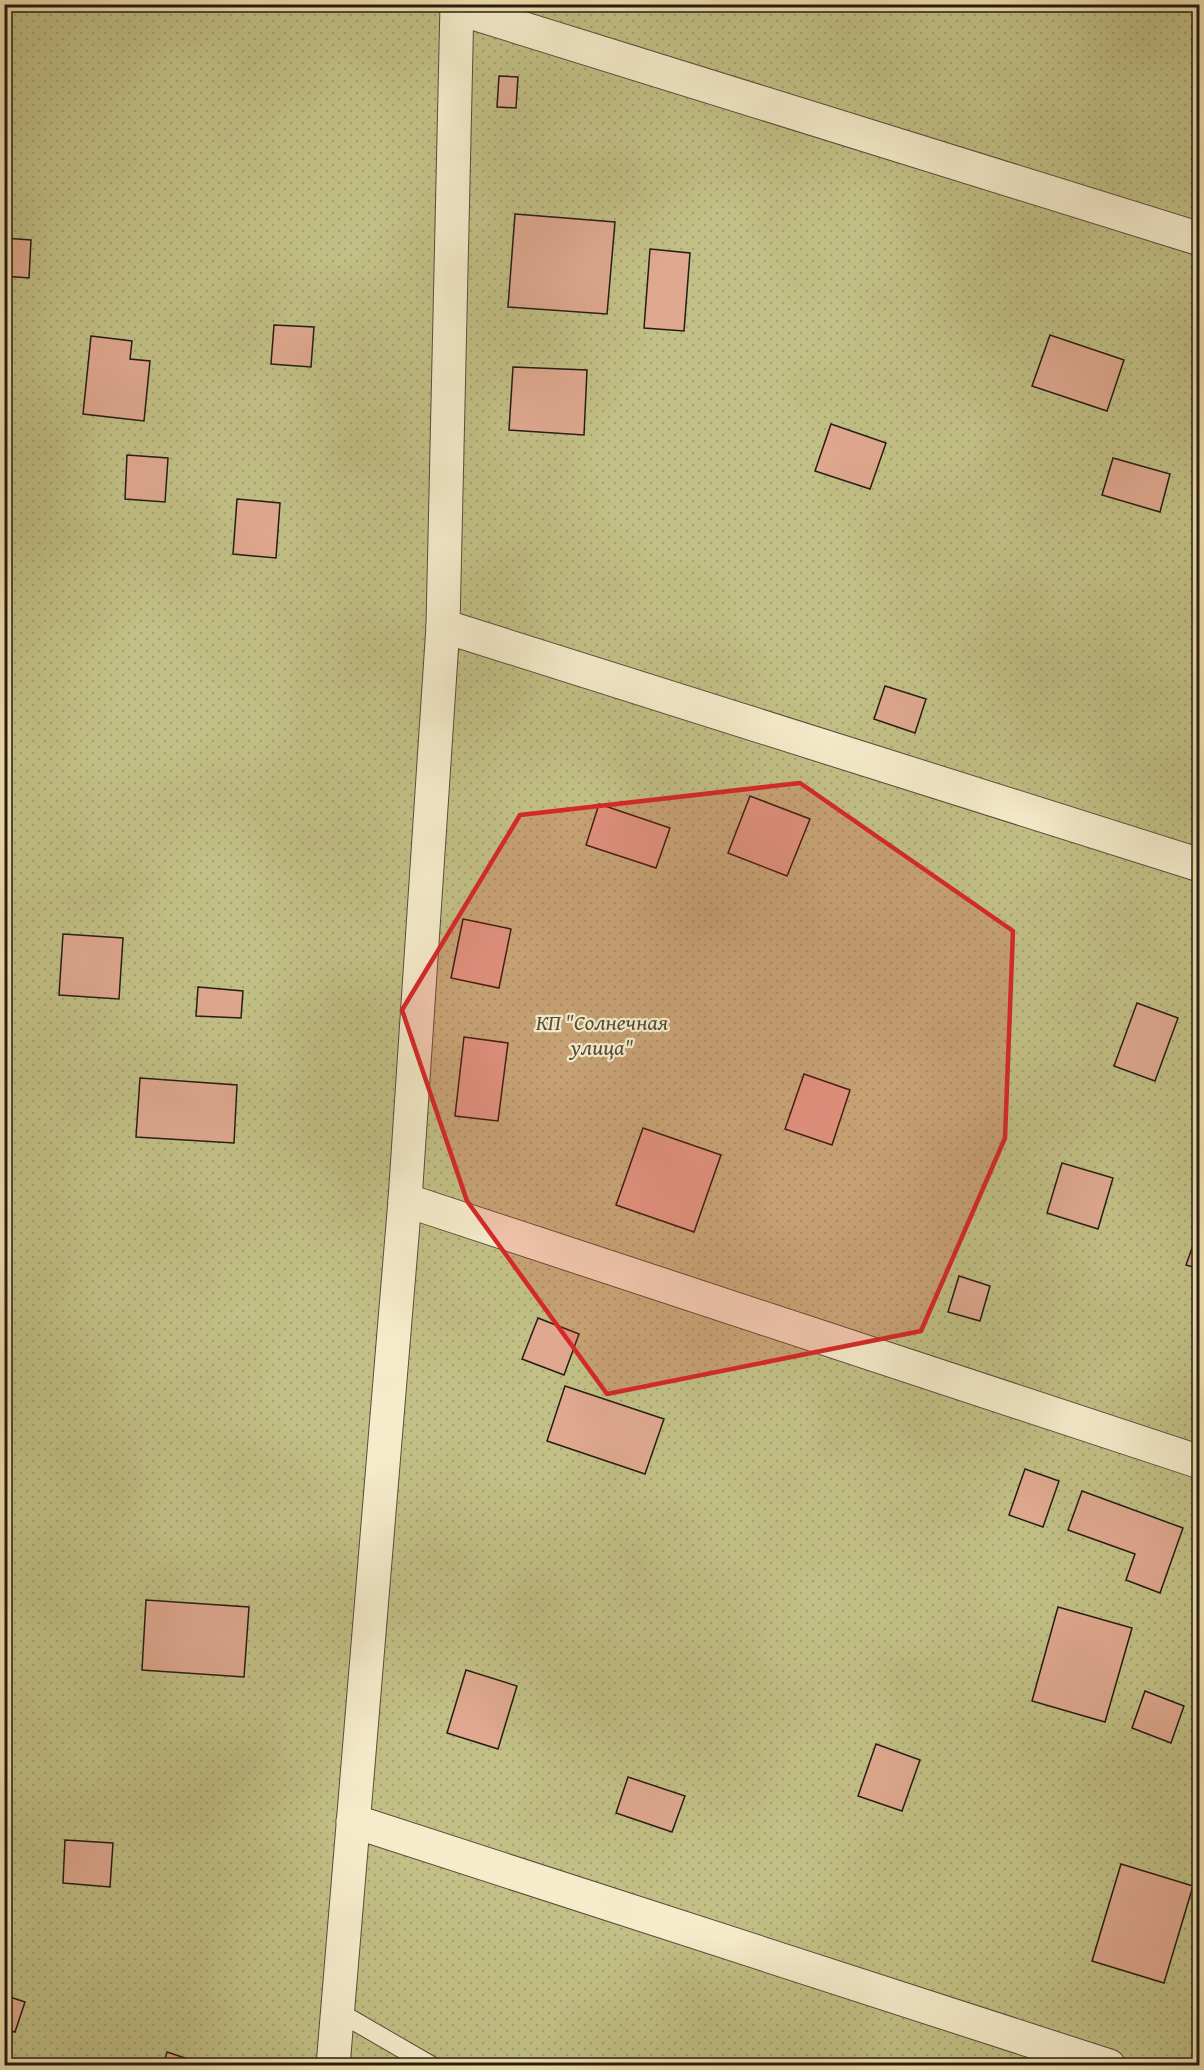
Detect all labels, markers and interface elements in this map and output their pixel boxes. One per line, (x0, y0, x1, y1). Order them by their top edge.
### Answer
park label: КП "Солнечная улица" (536, 1006, 669, 1063)

